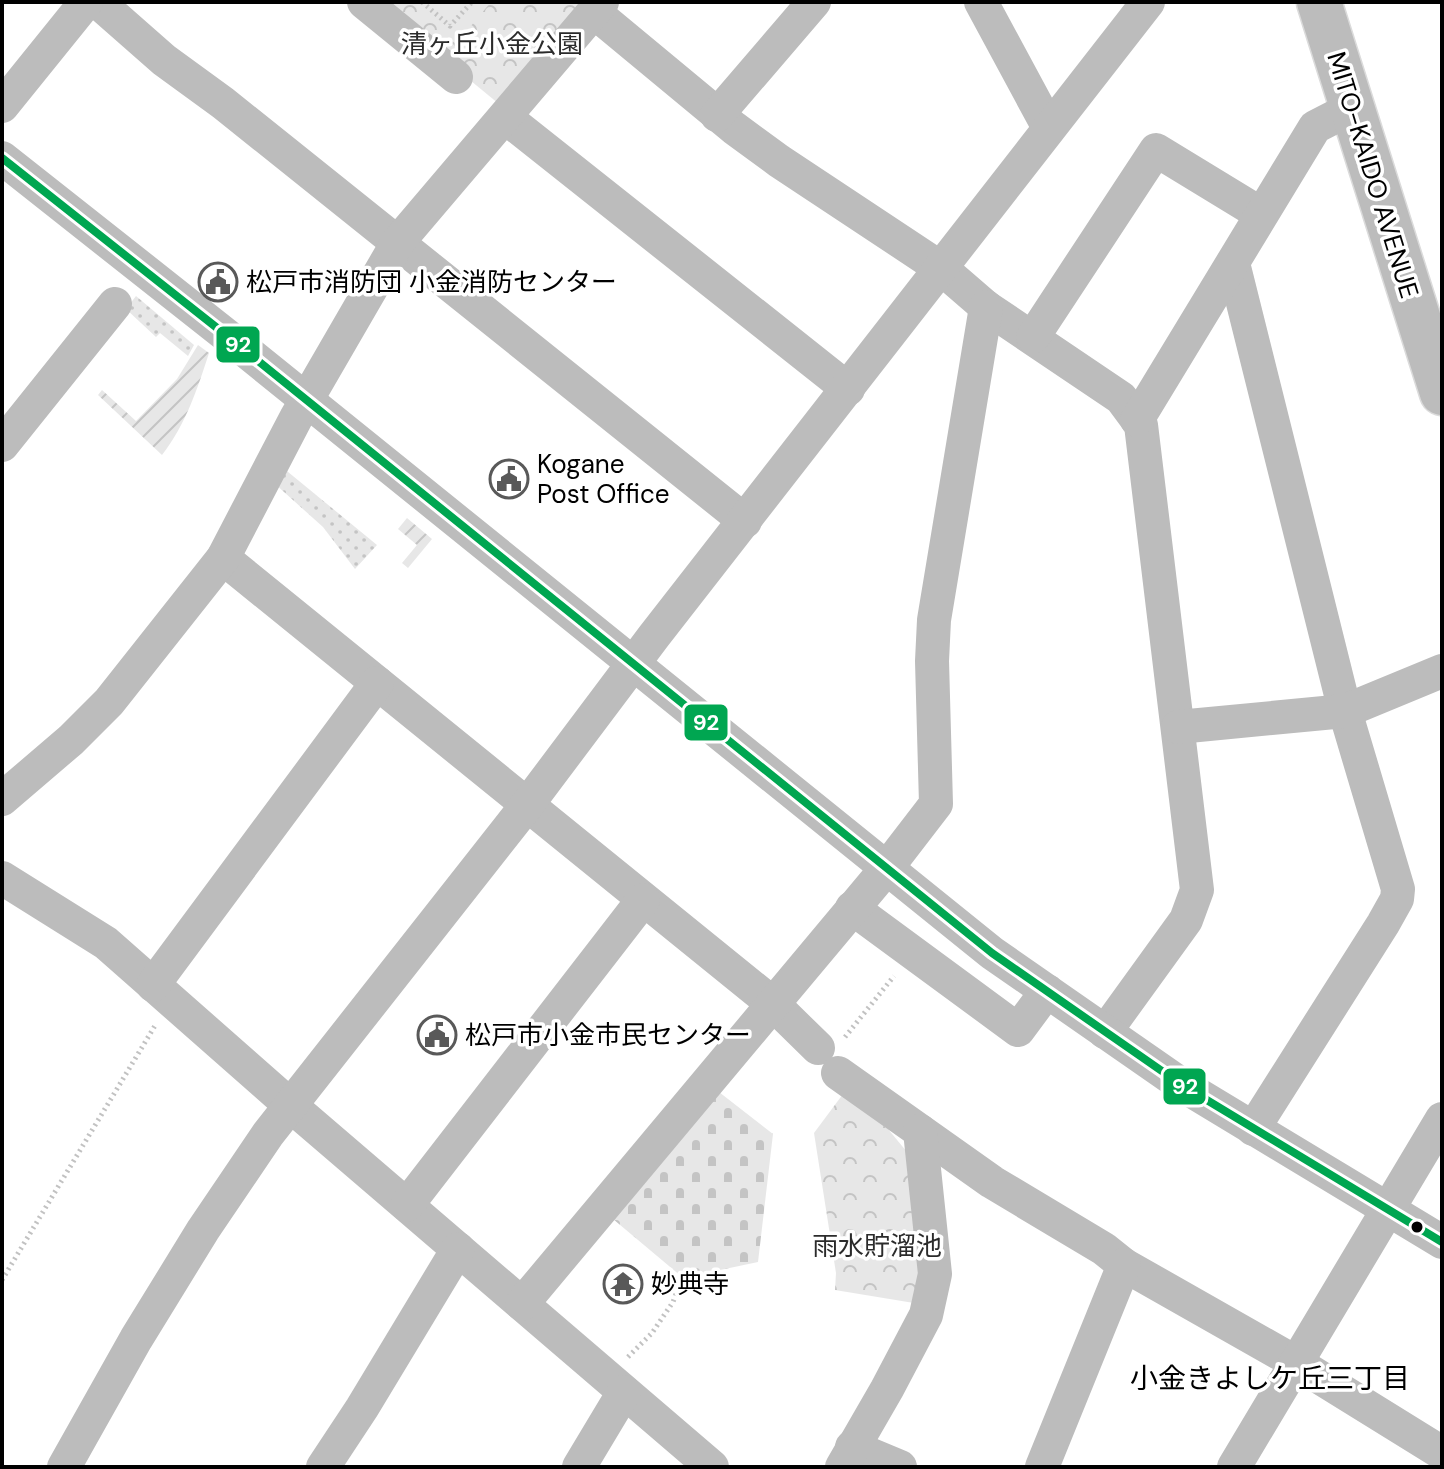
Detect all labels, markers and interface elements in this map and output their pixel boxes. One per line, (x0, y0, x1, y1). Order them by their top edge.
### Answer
park label: 清ヶ丘小金公園 (401, 27, 583, 61)
street label: MITO-KAIDO AVENUE (1319, 48, 1427, 302)
public building icon: 松戸市消防団 小金消防センター (197, 261, 239, 303)
place label: 松戸市消防団 小金消防センター (246, 265, 617, 299)
line badge: 92 (215, 325, 261, 364)
text: 92 (225, 330, 251, 359)
place label: Kogane Post Office (537, 447, 670, 511)
public building icon: Kogane Post Office (488, 458, 530, 500)
line badge: 92 (683, 703, 729, 742)
text: 92 (693, 708, 719, 737)
public building icon: 松戸市小金市民センター (416, 1014, 458, 1056)
place label: 松戸市小金市民センター (465, 1018, 751, 1052)
line badge: 92 (1162, 1067, 1207, 1106)
text: 92 (1172, 1072, 1198, 1101)
unlabelled marker (1409, 1219, 1425, 1235)
park label: 雨水貯溜池 (812, 1229, 942, 1263)
temple icon: 妙典寺 (602, 1263, 644, 1305)
place label: 妙典寺 (651, 1267, 729, 1301)
district label: 小金きよしケ丘三丁目 (1130, 1360, 1410, 1397)

